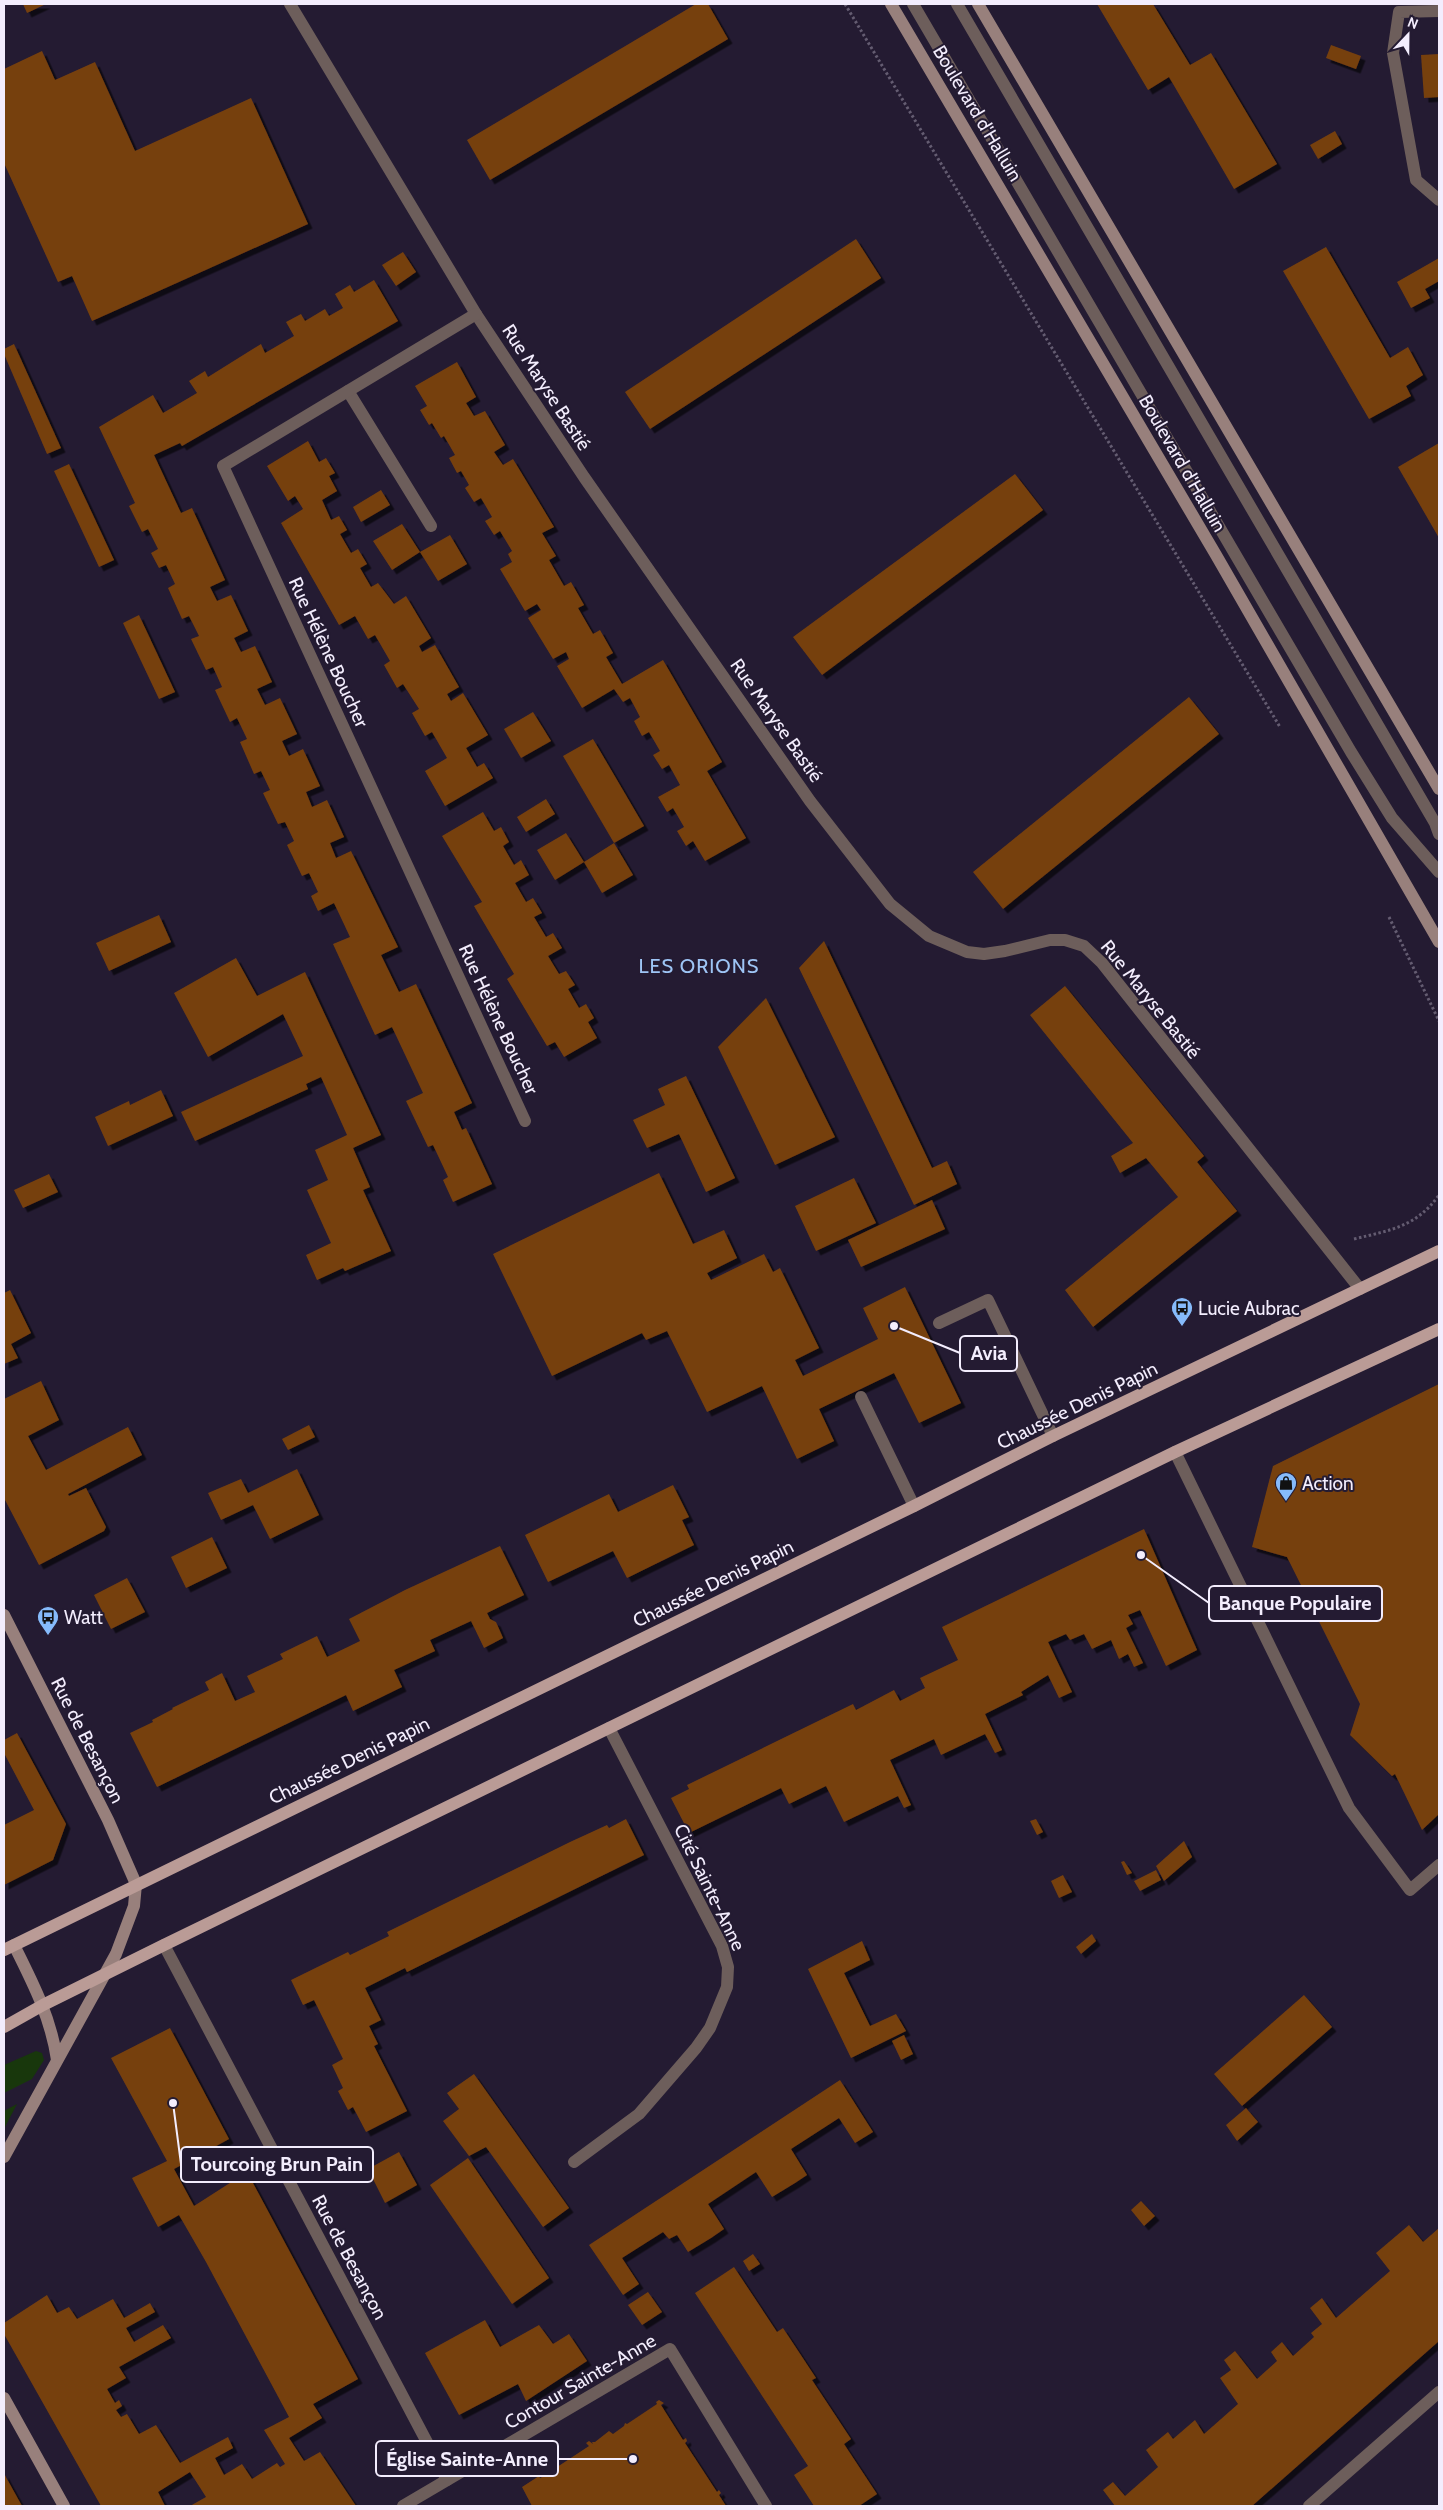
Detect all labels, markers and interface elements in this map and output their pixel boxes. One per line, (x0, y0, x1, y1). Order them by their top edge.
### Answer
north arrow (1383, 10, 1433, 60)
text: N (1405, 13, 1421, 33)
street label: Boulevard d'Halluin (928, 41, 1027, 185)
street label: Rue Maryse Bastié (497, 320, 596, 455)
street label: Boulevard d'Halluin (1134, 391, 1231, 536)
street label: Rue Hélène Boucher (284, 573, 373, 731)
street label: Rue Maryse Bastié (725, 654, 828, 787)
street label: Rue Maryse Bastié (1096, 936, 1205, 1063)
street label: Rue Hélène Boucher (454, 940, 543, 1098)
district label: LES ORIONS (639, 954, 760, 978)
bus stop icon: Lucie Aubrac (1170, 1296, 1194, 1327)
place label: Lucie Aubrac (1198, 1297, 1300, 1320)
callout: Avia (960, 1336, 1017, 1371)
text: Avia (971, 1341, 1007, 1365)
street label: Chaussée Denis Papin (993, 1357, 1161, 1454)
shop icon: Action (1274, 1471, 1298, 1502)
place label: Action (1302, 1472, 1354, 1495)
street label: Chaussée Denis Papin (629, 1535, 797, 1632)
callout: Banque Populaire (1209, 1586, 1382, 1621)
text: Banque Populaire (1218, 1591, 1372, 1615)
bus stop icon: Watt (36, 1605, 60, 1636)
place label: Watt (64, 1606, 104, 1629)
street label: Rue de Besançon (46, 1674, 129, 1807)
street label: Chaussée Denis Papin (265, 1712, 433, 1809)
street label: Cité Sainte-Anne (669, 1820, 750, 1955)
callout: Tourcoing Brun Pain (181, 2147, 373, 2182)
text: Tourcoing Brun Pain (191, 2152, 363, 2176)
street label: Rue de Besançon (307, 2191, 392, 2324)
street label: Contour Sainte-Anne (501, 2329, 660, 2434)
callout: Église Sainte-Anne (376, 2441, 558, 2476)
text: Église Sainte-Anne (386, 2447, 548, 2471)

